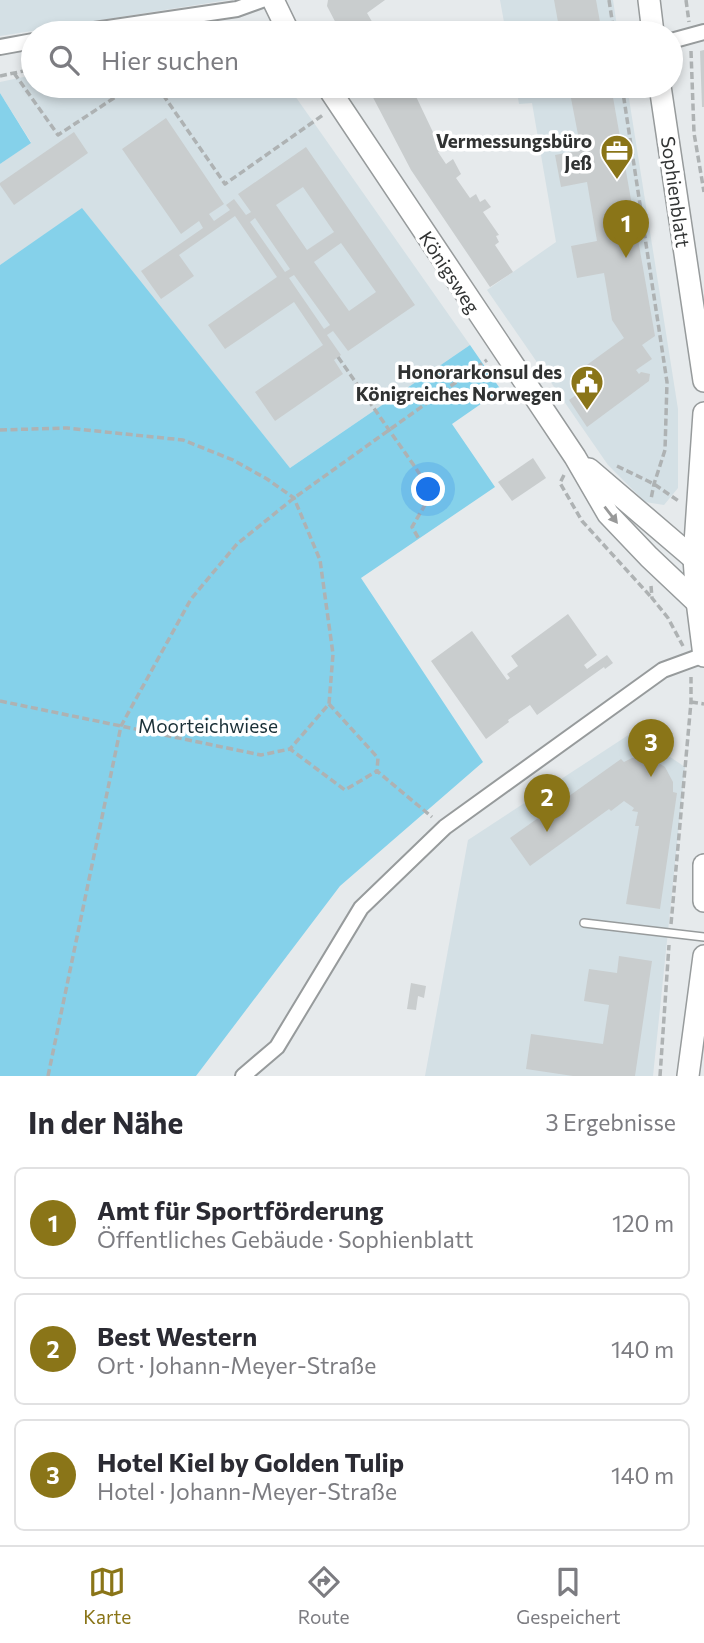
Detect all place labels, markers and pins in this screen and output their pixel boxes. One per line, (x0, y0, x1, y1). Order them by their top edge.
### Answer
place label: Vermessungsbüro Jeß (436, 129, 592, 174)
office icon: Vermessungsbüro Jeß (598, 132, 636, 181)
pin: 1 (603, 200, 649, 258)
place label: Honorarkonsul des Königreiches Norwegen (356, 360, 562, 405)
public building icon: Honorarkonsul des Königreiches Norwegen (568, 363, 606, 412)
pin: 3 (628, 719, 674, 777)
pin: 2 (524, 774, 570, 832)

